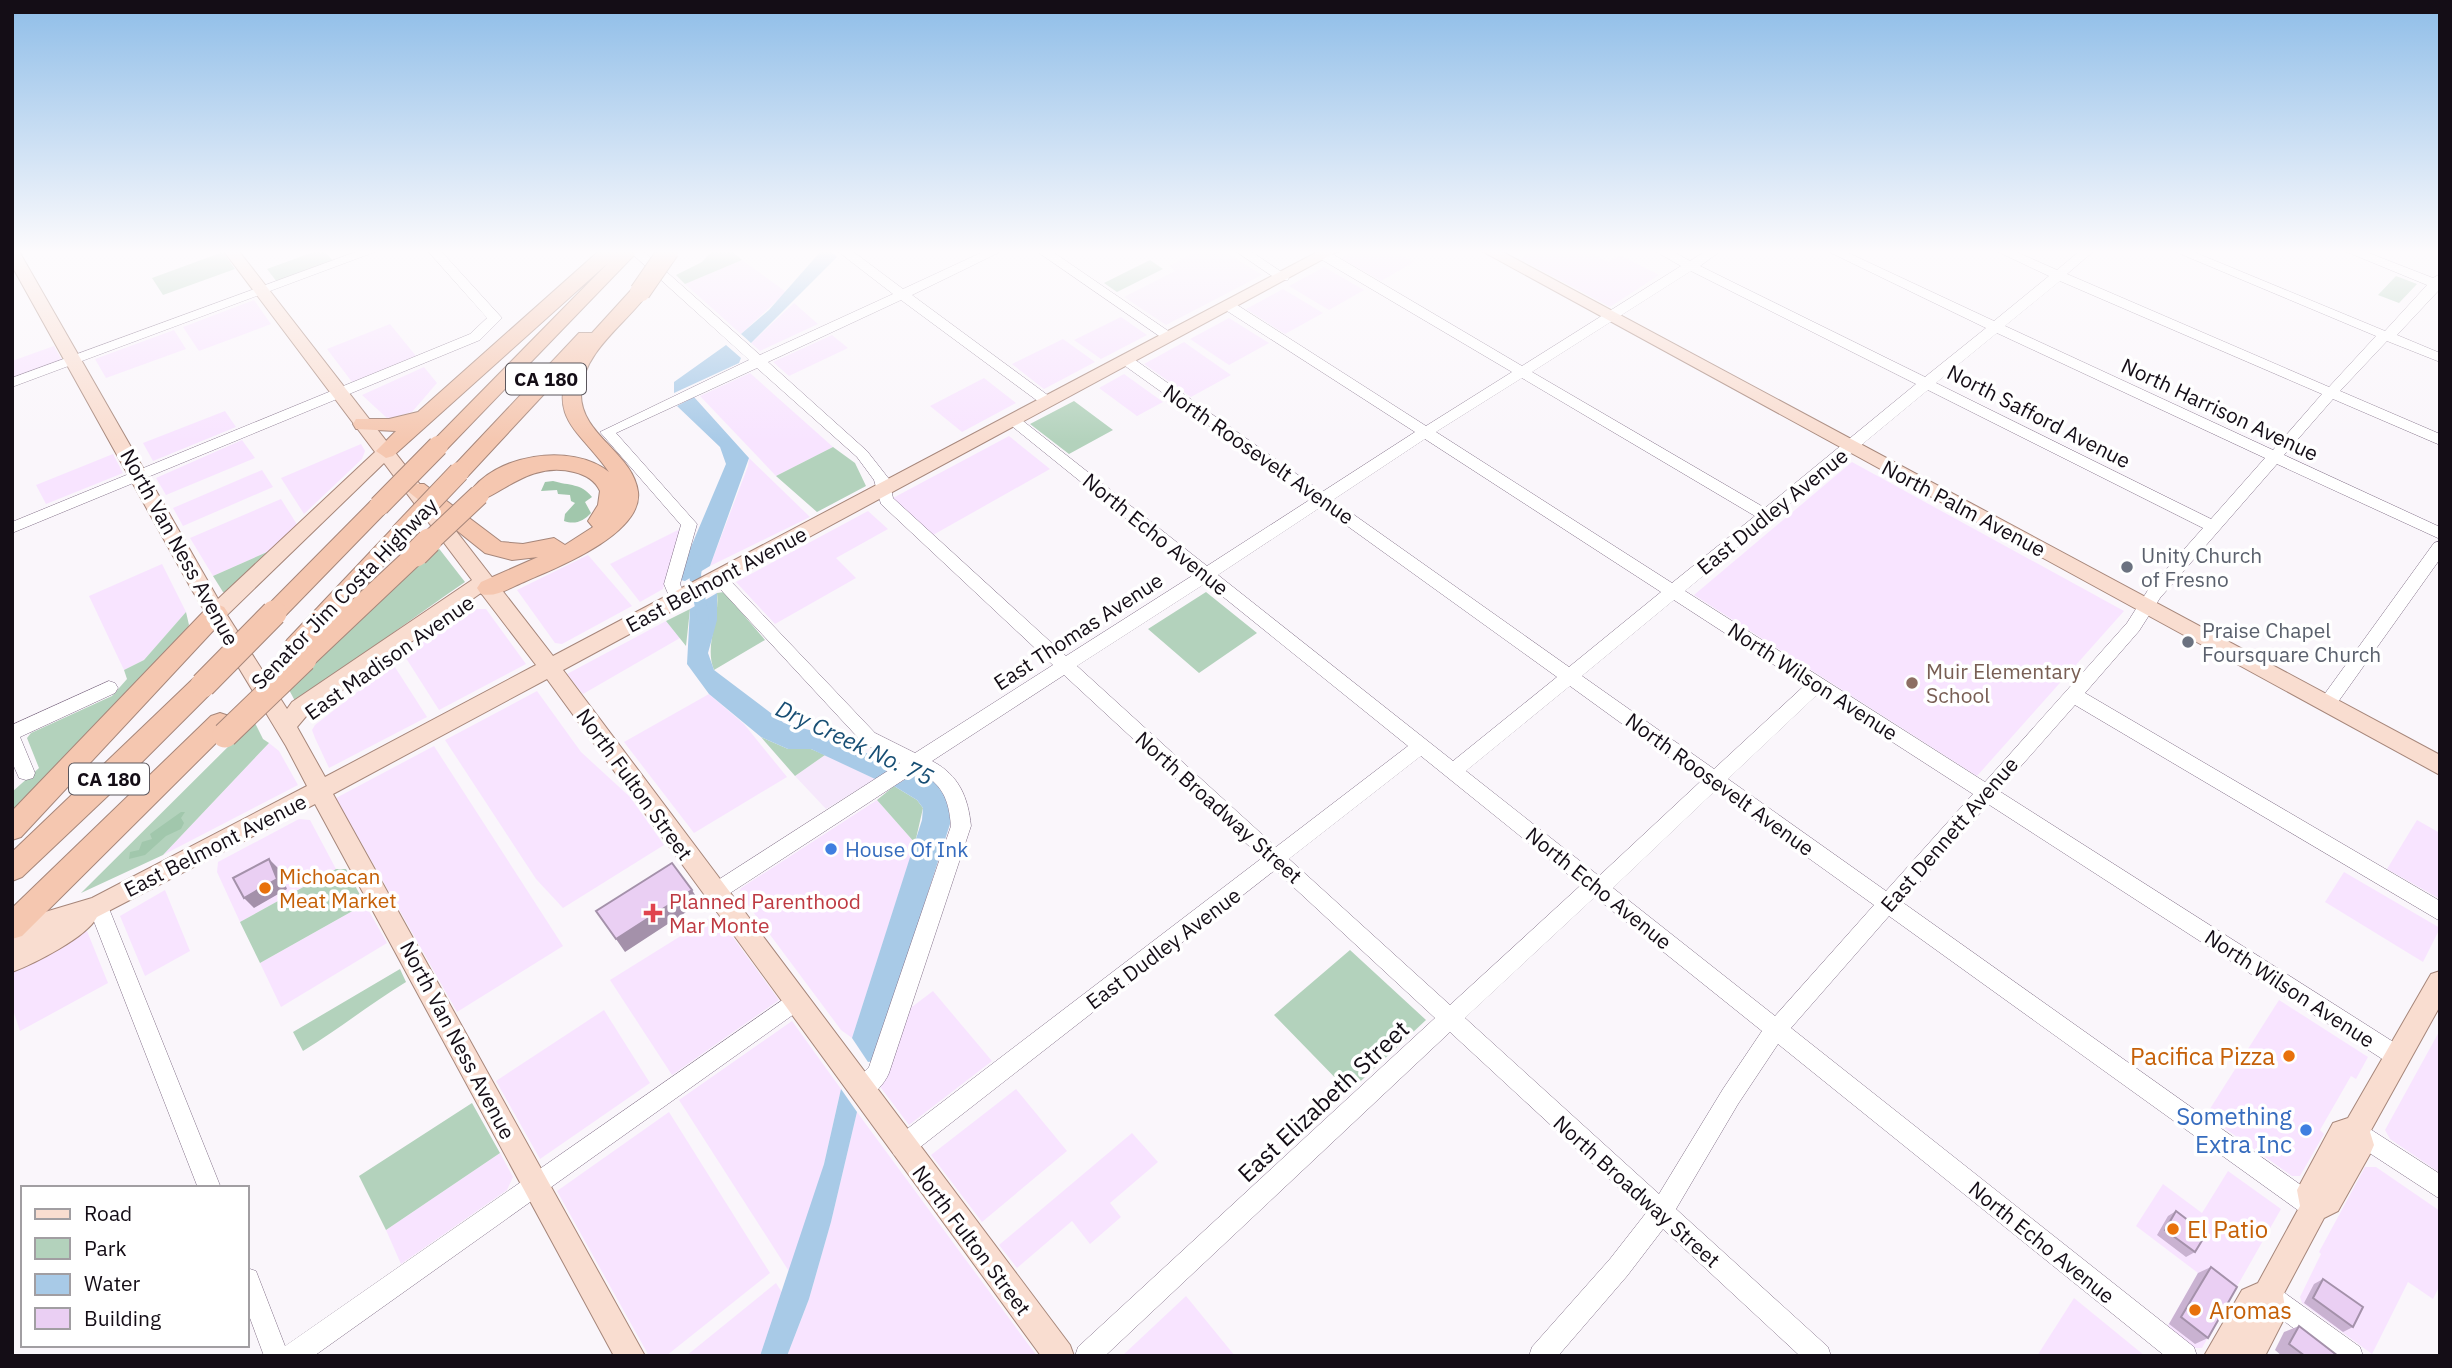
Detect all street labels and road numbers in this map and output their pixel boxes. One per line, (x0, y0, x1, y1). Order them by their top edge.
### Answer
street label: North Harrison Avenue (2117, 351, 2323, 467)
street label: North Safford Avenue (1943, 358, 2135, 474)
road number: CA 180 (506, 364, 586, 394)
street label: North Roosevelt Avenue (1158, 378, 1360, 530)
street label: East Dudley Avenue (1691, 441, 1853, 581)
street label: North Van Ness Avenue (114, 444, 246, 650)
street label: North Palm Avenue (1877, 453, 2051, 563)
street label: North Echo Avenue (1077, 466, 1235, 602)
street label: Senator Jim Costa Highway (245, 491, 444, 695)
street label: East Belmont Avenue (621, 519, 811, 639)
street label: East Thomas Avenue (988, 566, 1168, 696)
street label: East Madison Avenue (299, 588, 479, 726)
street label: North Wilson Avenue (1723, 616, 1903, 746)
street label: North Fulton Street (570, 703, 700, 865)
street label: North Roosevelt Avenue (1620, 706, 1820, 862)
street label: North Broadway Street (1130, 725, 1308, 889)
street label: East Dennett Avenue (1874, 751, 2024, 917)
road number: CA 180 (69, 764, 149, 794)
street label: East Belmont Avenue (119, 787, 311, 903)
street label: North Echo Avenue (1520, 820, 1678, 956)
street label: East Dudley Avenue (1080, 881, 1246, 1015)
street label: North Wilson Avenue (2200, 923, 2380, 1053)
street label: North Van Ness Avenue (394, 936, 522, 1144)
street label: East Elizabeth Street (1230, 1013, 1416, 1189)
street label: North Broadway Street (1548, 1109, 1726, 1273)
street label: North Fulton Street (906, 1159, 1038, 1321)
street label: North Echo Avenue (1963, 1174, 2121, 1310)

